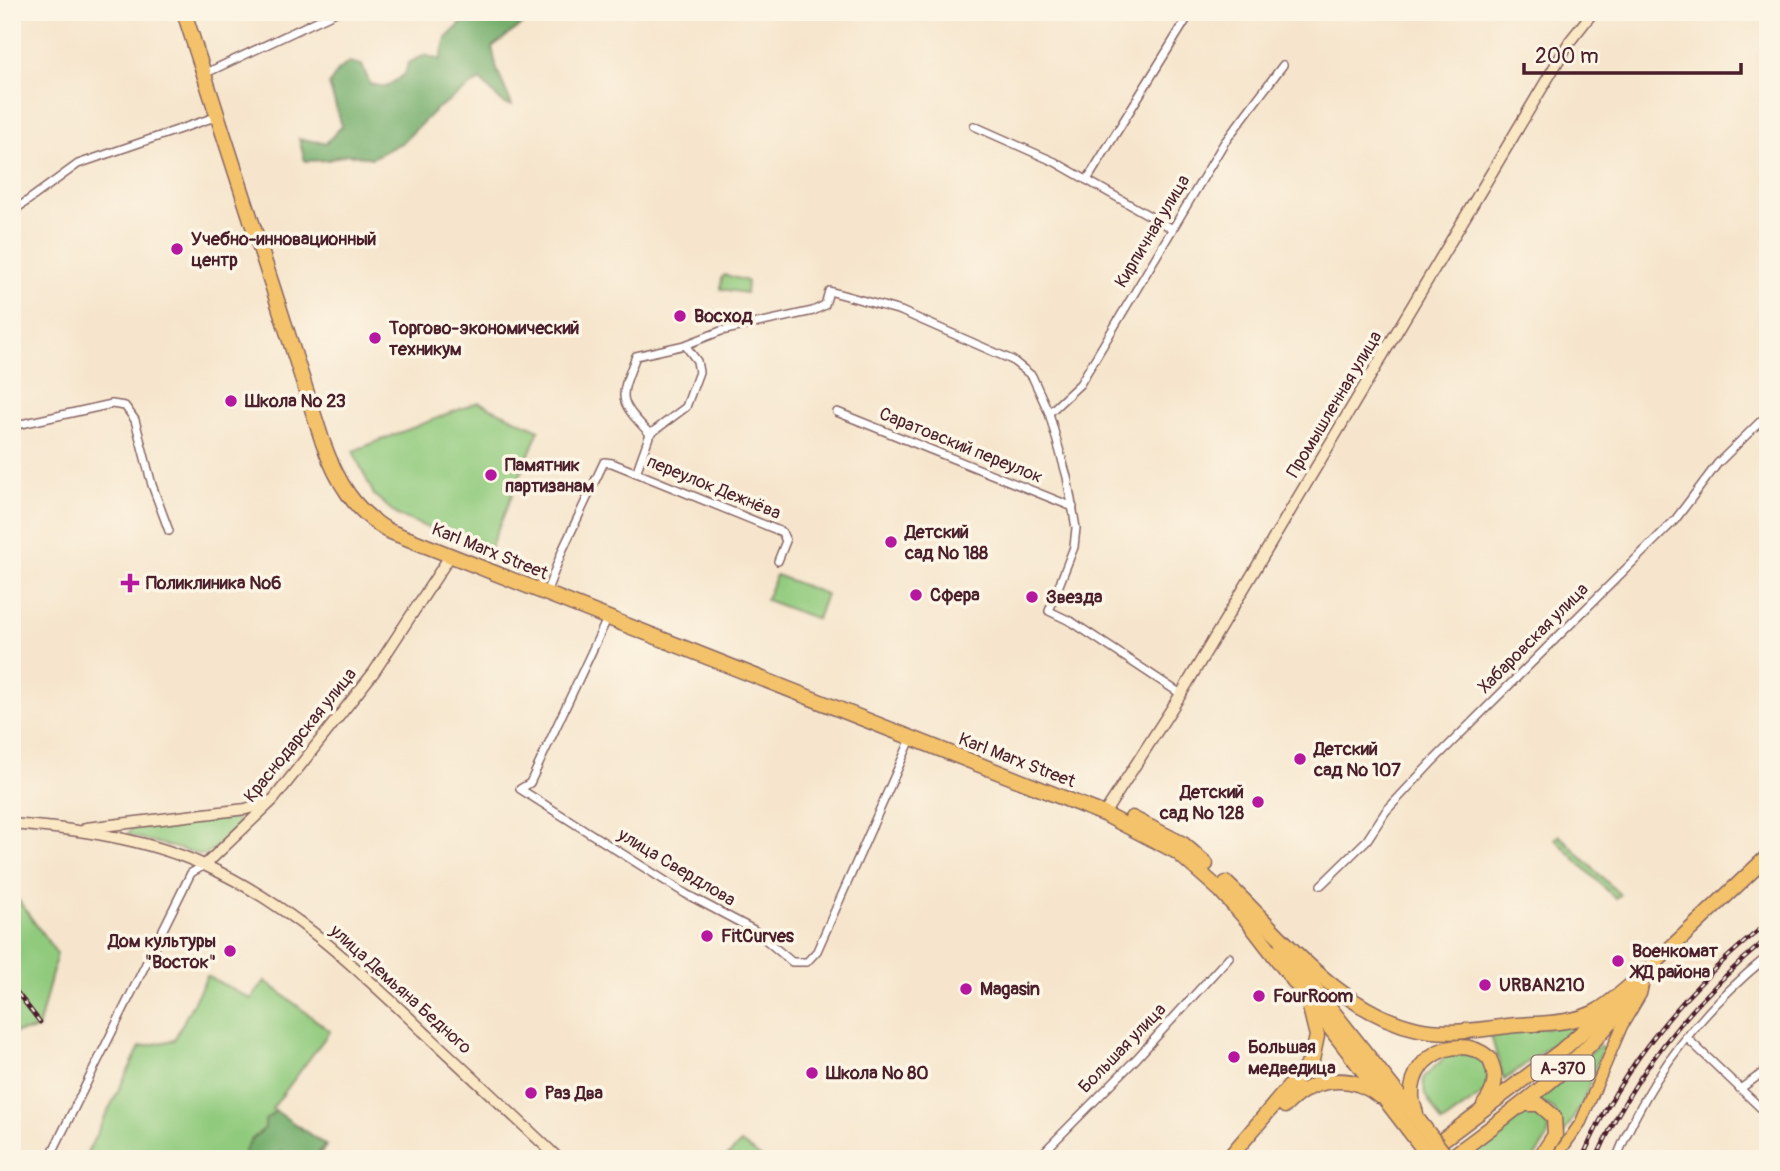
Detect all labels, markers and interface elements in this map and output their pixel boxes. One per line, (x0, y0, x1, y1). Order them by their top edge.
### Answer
scale bar (1524, 32, 1742, 76)
text: 200 m (1535, 43, 1599, 70)
street label: Кирпичная улица (1110, 171, 1195, 292)
place label: Учебно-инновационный центр (191, 228, 376, 272)
marker: Учебно-инновационный центр (169, 241, 185, 257)
place label: Восход (694, 305, 753, 328)
marker: Восход (672, 308, 688, 324)
place label: Торгово-экономический техникум (388, 317, 579, 361)
street label: Промышленная улица (1282, 327, 1387, 482)
marker: Торгово-экономический техникум (367, 330, 383, 346)
place label: Школа № 23 (244, 390, 346, 413)
marker: Школа № 23 (223, 393, 239, 409)
street label: Саратовский переулок (876, 402, 1046, 489)
street label: переулок Дежнёва (643, 450, 784, 525)
place label: Памятник партизанам (505, 454, 594, 498)
marker: Памятник партизанам (483, 467, 499, 483)
street label: Karl Marx Street (428, 518, 552, 586)
place label: Детский сад № 188 (904, 521, 988, 565)
marker: Детский сад № 188 (883, 534, 899, 550)
place label: Поликлиника №6 (146, 572, 282, 595)
marker: Поликлиника №6 (120, 573, 140, 593)
street label: Хабаровская улица (1473, 578, 1594, 699)
place label: Сфера (930, 584, 980, 607)
place label: Звезда (1046, 586, 1103, 609)
marker: Сфера (908, 587, 924, 603)
marker: Звезда (1024, 589, 1040, 605)
street label: Краснодарская улица (239, 663, 362, 807)
street label: Karl Marx Street (955, 728, 1079, 794)
place label: Детский сад № 107 (1313, 738, 1401, 782)
marker: Детский сад № 107 (1292, 751, 1308, 767)
place label: Детский сад № 128 (1159, 781, 1244, 825)
marker: Детский сад № 128 (1250, 794, 1266, 810)
street label: улица Свердлова (613, 823, 740, 912)
street label: улица Демьяна Бедного (324, 919, 477, 1059)
place label: FitCurves (721, 925, 795, 948)
marker: FitCurves (699, 928, 715, 944)
place label: Дом культуры "Восток" (107, 930, 216, 974)
place label: Военкомат ЖД района (1629, 940, 1719, 984)
marker: Дом культуры "Восток" (222, 943, 238, 959)
marker: Военкомат ЖД района (1610, 953, 1626, 969)
place label: URBAN210 (1499, 974, 1585, 997)
marker: URBAN210 (1477, 977, 1493, 993)
place label: Magasin (980, 978, 1040, 1001)
marker: Magasin (958, 981, 974, 997)
place label: FourRoom (1273, 985, 1353, 1008)
marker: FourRoom (1251, 988, 1267, 1004)
street label: Большая улица (1074, 998, 1171, 1098)
place label: Большая медведица (1248, 1036, 1336, 1080)
marker: Большая медведица (1226, 1049, 1242, 1065)
road number: А-370 (1532, 1056, 1594, 1080)
place label: Школа № 80 (825, 1062, 929, 1085)
marker: Школа № 80 (804, 1065, 820, 1081)
place label: Раз Два (545, 1082, 604, 1105)
marker: Раз Два (523, 1085, 539, 1101)

